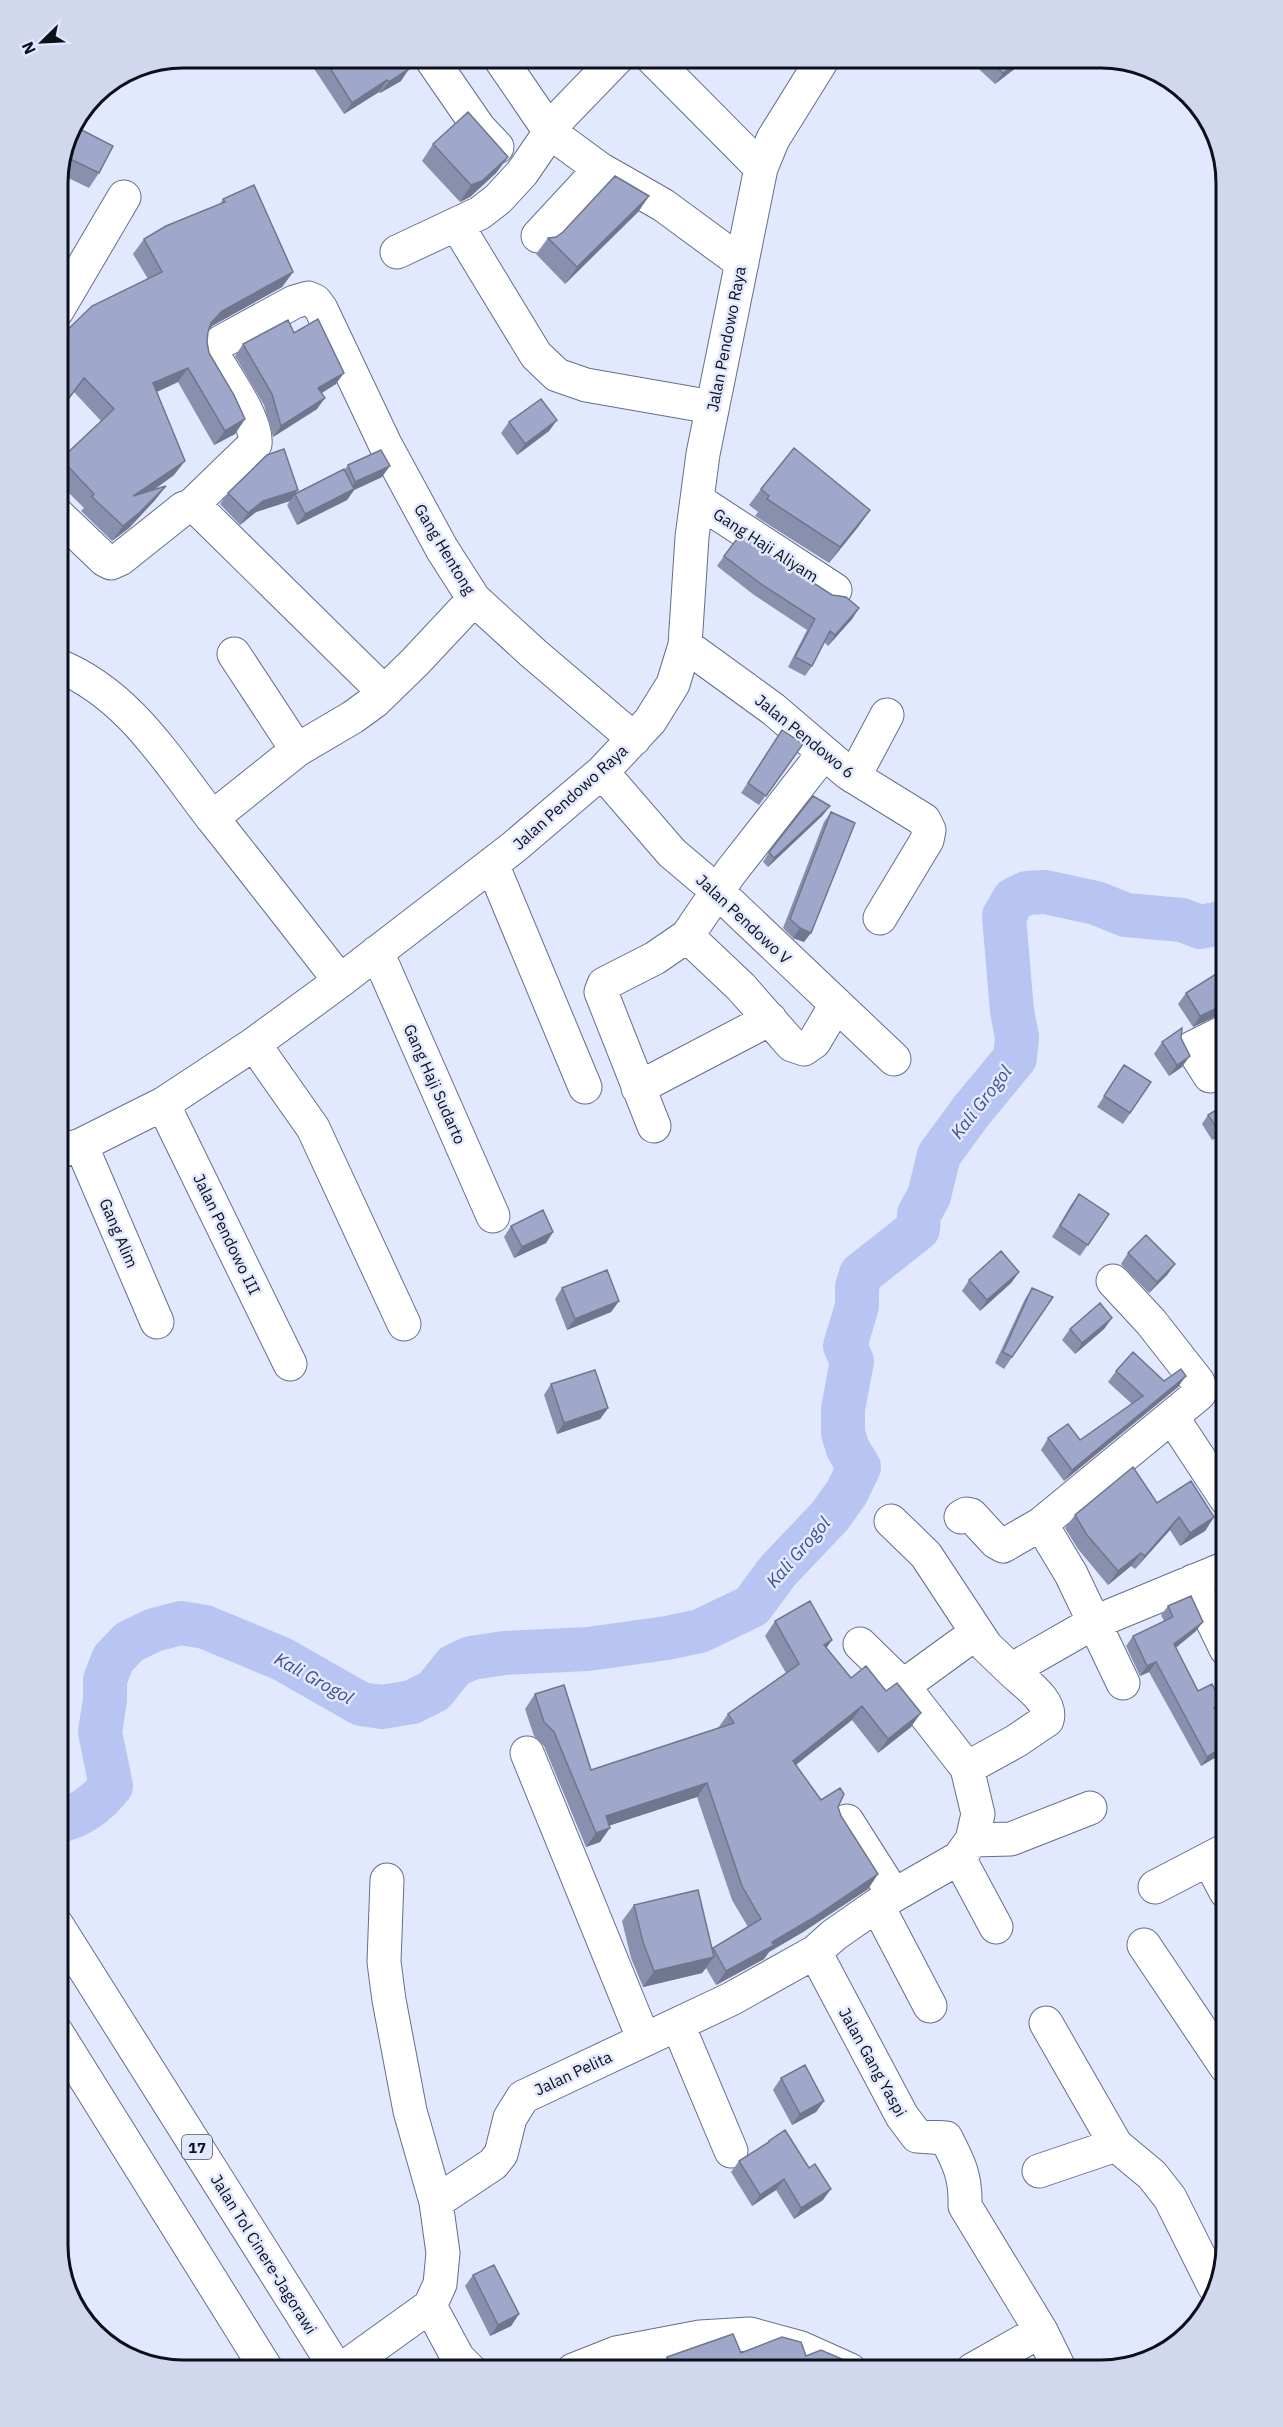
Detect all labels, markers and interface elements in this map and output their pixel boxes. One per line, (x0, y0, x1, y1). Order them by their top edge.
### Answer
north arrow (12, 12, 72, 72)
text: N (17, 39, 40, 57)
street label: Jalan Pendowo Raya (702, 264, 750, 413)
street label: Gang Hentong (410, 500, 480, 598)
street label: Gang Haji Aliyam (710, 504, 822, 586)
street label: Jalan Pendowo 6 (751, 690, 859, 782)
street label: Jalan Pendowo Raya (508, 740, 632, 854)
street label: Jalan Pendowo V (692, 870, 796, 968)
street label: Gang Haji Sudarto (400, 1021, 470, 1147)
water label: Kali Grogol (945, 1061, 1017, 1143)
street label: Jalan Pendowo III (189, 1170, 265, 1298)
street label: Gang Alim (95, 1195, 143, 1271)
water label: Kali Grogol (761, 1512, 835, 1592)
water label: Kali Grogol (271, 1647, 358, 1709)
street label: Jalan Gang Yaspi (835, 2004, 911, 2120)
street label: Jalan Pelita (531, 2046, 615, 2100)
road number: 17 (182, 2135, 212, 2159)
street label: Jalan Tol Cinere-Jagorawi (207, 2170, 321, 2338)

